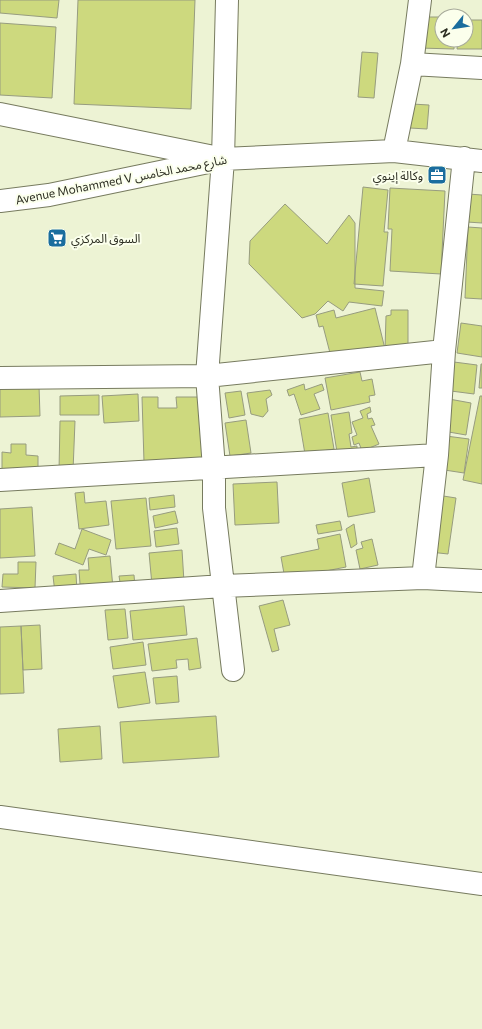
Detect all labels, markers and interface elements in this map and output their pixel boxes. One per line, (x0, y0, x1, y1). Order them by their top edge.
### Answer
north arrow (434, 8, 474, 48)
text: N (437, 26, 453, 40)
street label: Avenue Mohammed V شارع محمد الخامس (14, 152, 228, 209)
office icon: وكالة إينوي (426, 164, 448, 186)
place label: وكالة إينوي (373, 168, 423, 186)
supermarket icon: السوق المركزي (46, 227, 68, 249)
place label: السوق المركزي (71, 231, 141, 249)

